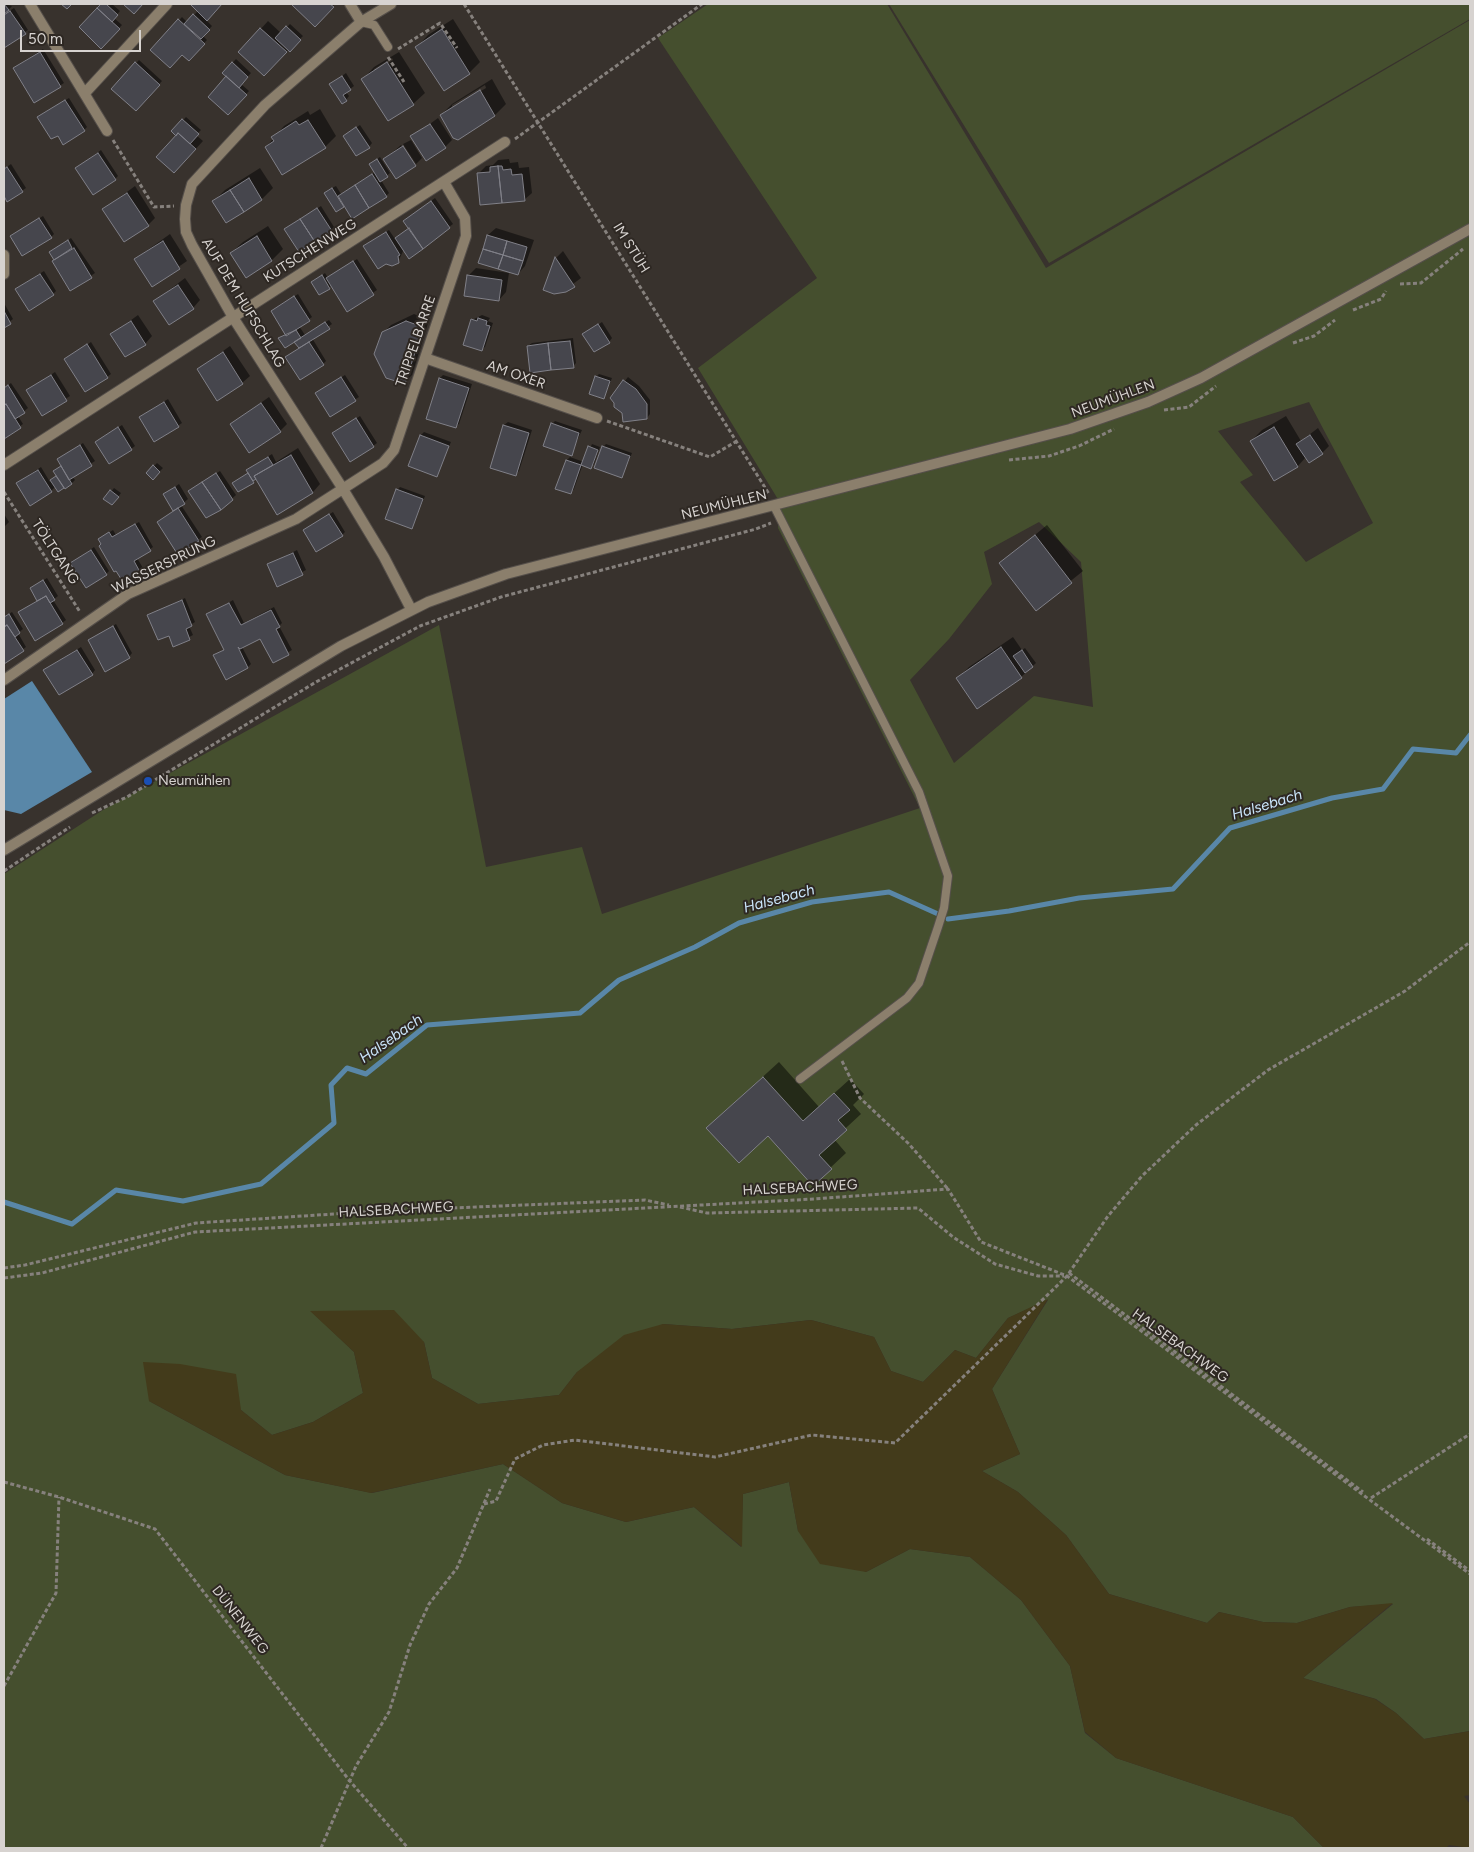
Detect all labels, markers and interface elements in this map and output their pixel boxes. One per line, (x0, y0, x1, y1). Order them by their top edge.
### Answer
scale bar (22, 20, 144, 52)
text: 50 m (28, 30, 63, 48)
street label: KUTSCHENWEG (260, 216, 360, 286)
street label: IM STÜH (609, 220, 653, 276)
street label: AUF DEM HUFSCHLAG (198, 235, 288, 371)
street label: TRIPPELBARRE (392, 293, 440, 389)
street label: AM OXER (484, 357, 548, 393)
street label: NEUMÜHLEN (1069, 376, 1157, 422)
street label: NEUMÜHLEN (679, 486, 769, 524)
street label: TÖLTGANG (28, 516, 82, 588)
street label: WASSERSPRUNG (109, 533, 219, 597)
place label: Neumühlen (158, 773, 230, 789)
marker: Neumühlen (142, 775, 154, 787)
water label: Halsebach (1230, 786, 1304, 824)
water label: Halsebach (742, 881, 816, 917)
water label: Halsebach (356, 1011, 426, 1067)
street label: HALSEBACHWEG (742, 1177, 858, 1199)
street label: HALSEBACHWEG (338, 1199, 454, 1221)
street label: HALSEBACHWEG (1129, 1305, 1231, 1387)
street label: DÜNENWEG (208, 1583, 272, 1657)

